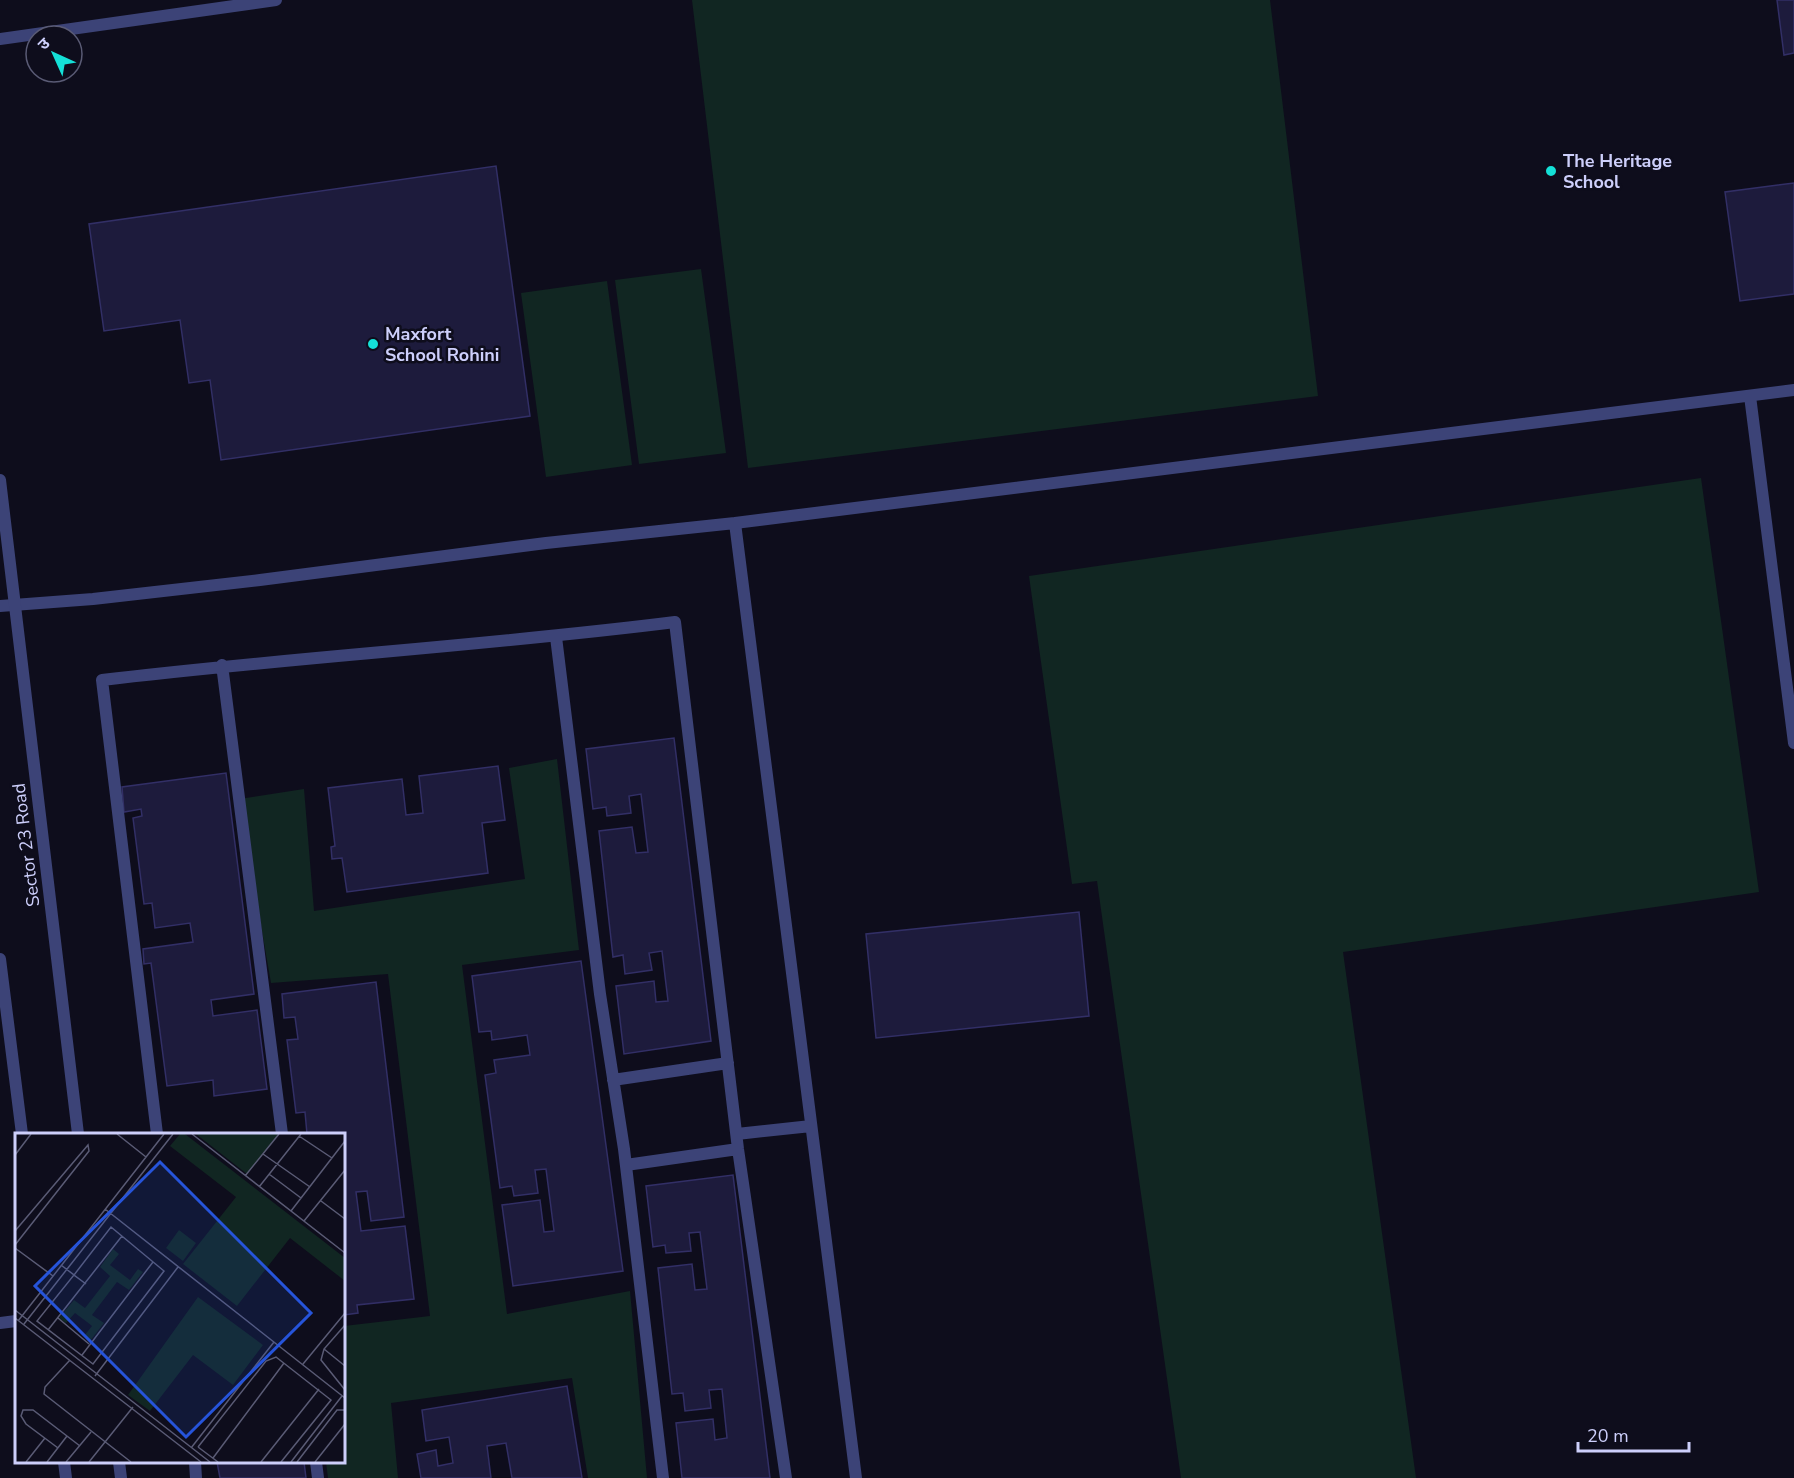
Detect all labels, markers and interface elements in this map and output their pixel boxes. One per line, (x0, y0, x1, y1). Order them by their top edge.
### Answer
north arrow (24, 24, 84, 84)
text: उ (33, 33, 56, 55)
place label: The Heritage School (1563, 149, 1672, 194)
marker: The Heritage School (1544, 164, 1558, 178)
place label: Maxfort School Rohini (385, 322, 499, 367)
marker: Maxfort School Rohini (366, 337, 380, 351)
street label: Sector 23 Road (7, 782, 45, 908)
inset map (15, 1133, 345, 1463)
scale bar (1578, 1415, 1689, 1453)
text: 20 m (1587, 1424, 1629, 1448)

